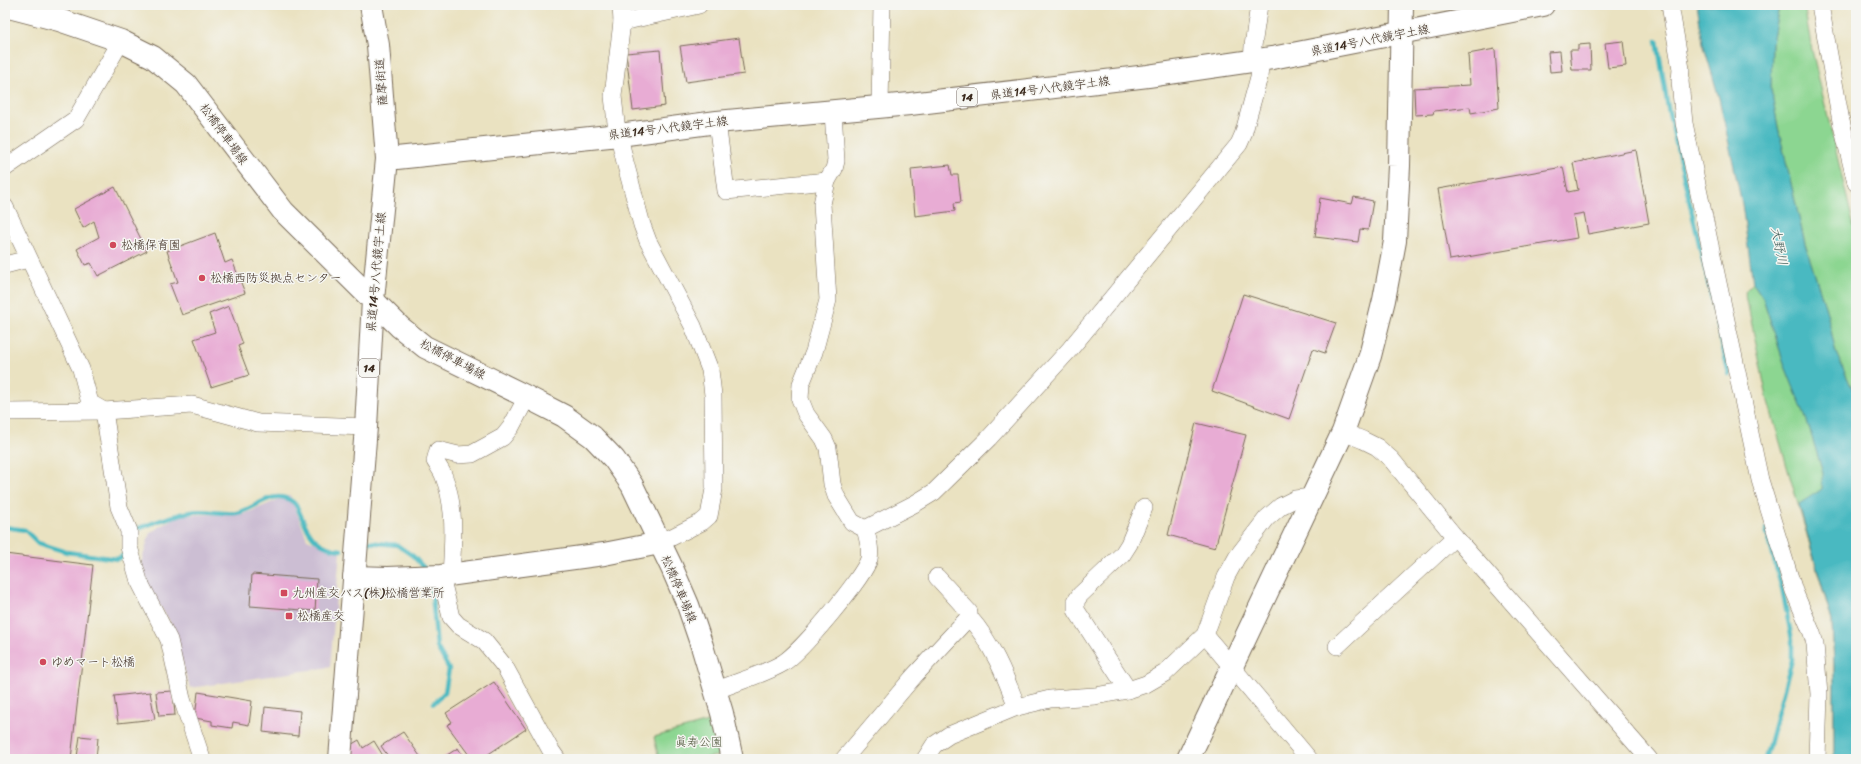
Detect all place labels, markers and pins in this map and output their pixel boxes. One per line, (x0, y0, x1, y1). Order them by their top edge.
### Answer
place label: 松橋保育園 (121, 234, 181, 256)
marker: 松橋保育園 (108, 240, 118, 250)
place label: 松橋西防災拠点センター (210, 267, 342, 289)
marker: 松橋西防災拠点センター (197, 273, 207, 283)
place label: 九州産交バス(株)松橋営業所 (292, 582, 445, 604)
marker: 九州産交バス(株)松橋営業所 (279, 588, 289, 598)
place label: 松橋産交 (297, 605, 345, 627)
marker: 松橋産交 (284, 611, 294, 621)
place label: ゆめマート松橋 (51, 651, 135, 673)
marker: ゆめマート松橋 (38, 657, 48, 667)

